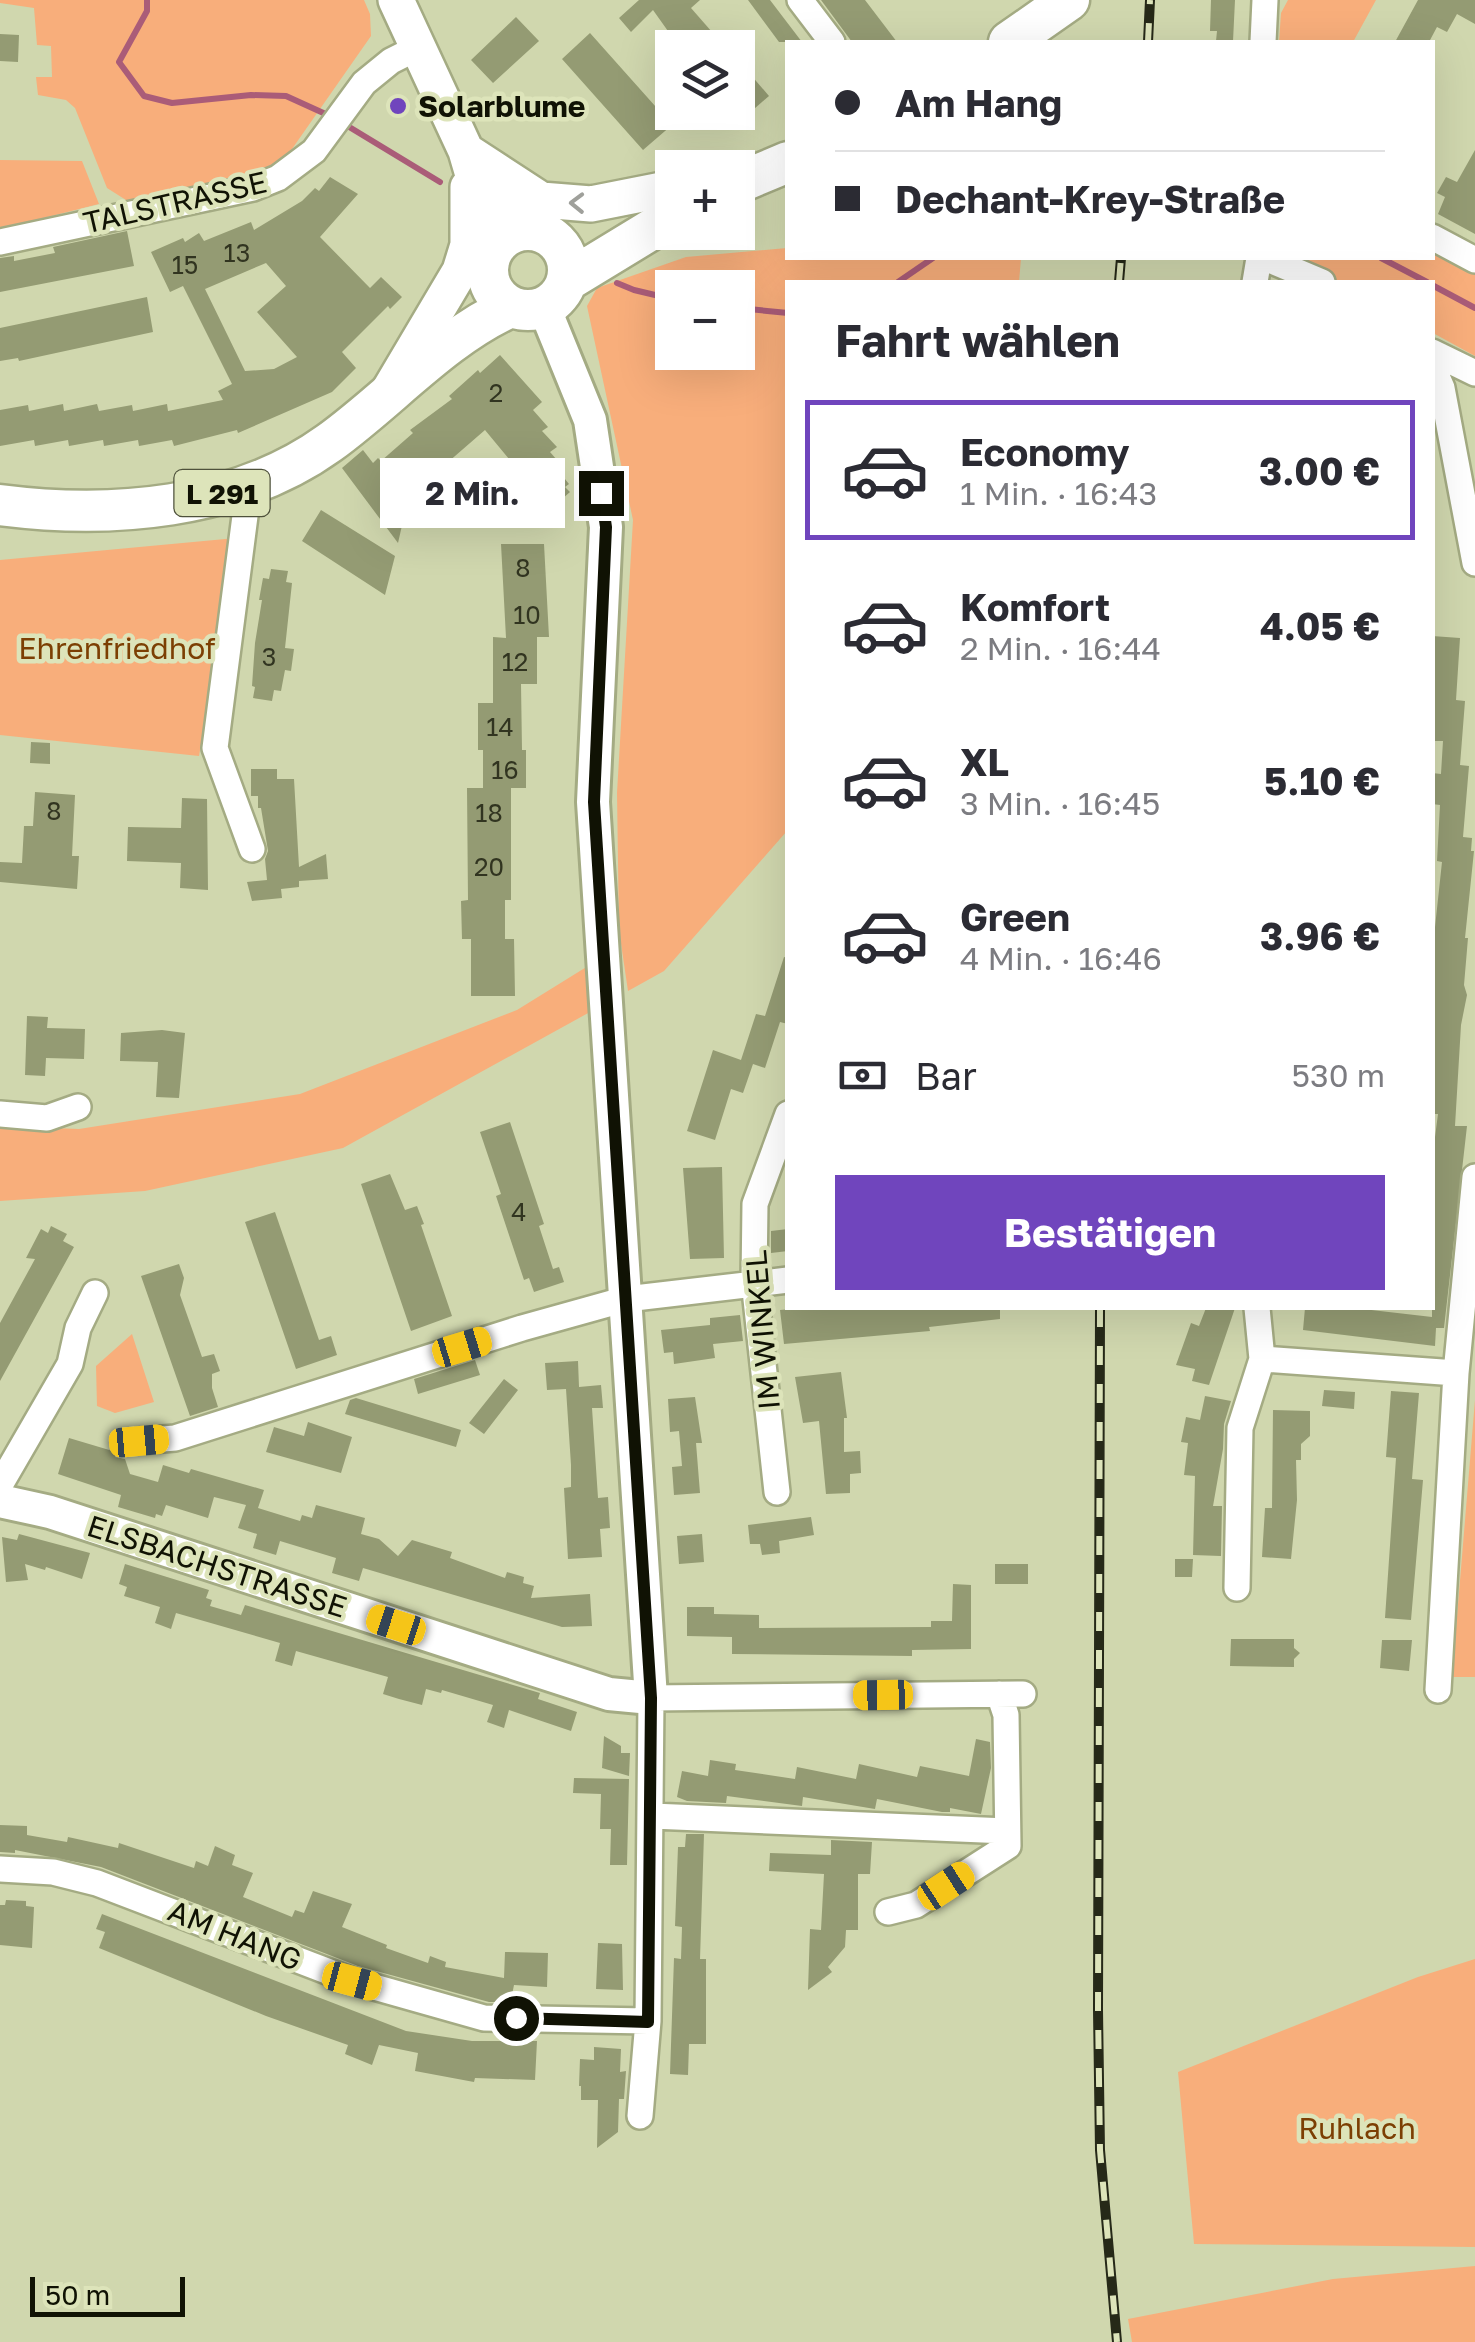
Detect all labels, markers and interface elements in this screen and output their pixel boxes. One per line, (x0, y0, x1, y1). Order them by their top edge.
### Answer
map controls (655, 30, 755, 370)
button: layers (655, 30, 755, 130)
text: Am Hang (895, 80, 1062, 125)
place label: Solarblume (418, 88, 586, 124)
marker: Solarblume (387, 95, 409, 117)
button: + (655, 150, 755, 250)
street label: TALSTRASSE (80, 163, 270, 241)
text: Dechant-Krey-Straße (895, 176, 1285, 221)
one-way arrow (568, 192, 584, 214)
house number: 13 (224, 237, 250, 268)
house number: 15 (172, 249, 198, 280)
button: − (655, 270, 755, 370)
text: Fahrt wählen (835, 313, 1120, 367)
house number: 2 (489, 377, 503, 408)
icon: car (840, 425, 930, 515)
text: Economy (960, 429, 1129, 474)
text: 3.00 € (1259, 448, 1380, 493)
callout: 2 Min. (381, 458, 566, 528)
road number: L 291 (174, 470, 270, 516)
route end (579, 471, 624, 516)
text: 2 Min. (425, 474, 520, 512)
text: 1 Min. · 16:43 (960, 474, 1157, 512)
house number: 8 (515, 552, 531, 583)
icon: car (840, 580, 930, 670)
text: Komfort (960, 584, 1110, 629)
house number: 10 (513, 599, 541, 630)
text: 4.05 € (1260, 603, 1380, 648)
text: 2 Min. · 16:44 (960, 629, 1161, 667)
park label: Ehrenfriedhof (18, 630, 216, 666)
house number: 3 (262, 641, 276, 672)
house number: 12 (502, 646, 528, 677)
house number: 14 (486, 711, 514, 742)
icon: car (840, 735, 930, 825)
text: XL (960, 739, 1009, 784)
house number: 16 (491, 754, 519, 785)
text: 5.10 € (1264, 758, 1380, 803)
text: 3 Min. · 16:45 (960, 784, 1160, 822)
house number: 8 (46, 795, 62, 826)
house number: 18 (475, 797, 503, 828)
house number: 20 (474, 851, 504, 882)
icon: car (840, 890, 930, 980)
text: Green (960, 894, 1070, 939)
text: 3.96 € (1260, 913, 1380, 958)
text: 4 Min. · 16:46 (960, 939, 1162, 977)
icon: cash (835, 1048, 890, 1103)
text: Bar (915, 1053, 977, 1098)
text: 530 m (1292, 1056, 1385, 1094)
button: Bestätigen (835, 1175, 1385, 1290)
house number: 4 (511, 1196, 527, 1227)
street label: IM WINKEL (737, 1249, 787, 1411)
car (429, 1324, 495, 1370)
car (108, 1423, 170, 1459)
street label: ELSBACHSTRASSE (83, 1507, 351, 1625)
car (363, 1601, 429, 1649)
car (853, 1679, 913, 1711)
car (913, 1857, 979, 1915)
street label: AM HANG (163, 1892, 307, 1978)
car (319, 1959, 385, 2003)
route start (494, 1996, 539, 2041)
park label: Ruhlach (1298, 2110, 1416, 2146)
scale bar (30, 2272, 185, 2316)
text: 50 m (45, 2278, 110, 2311)

